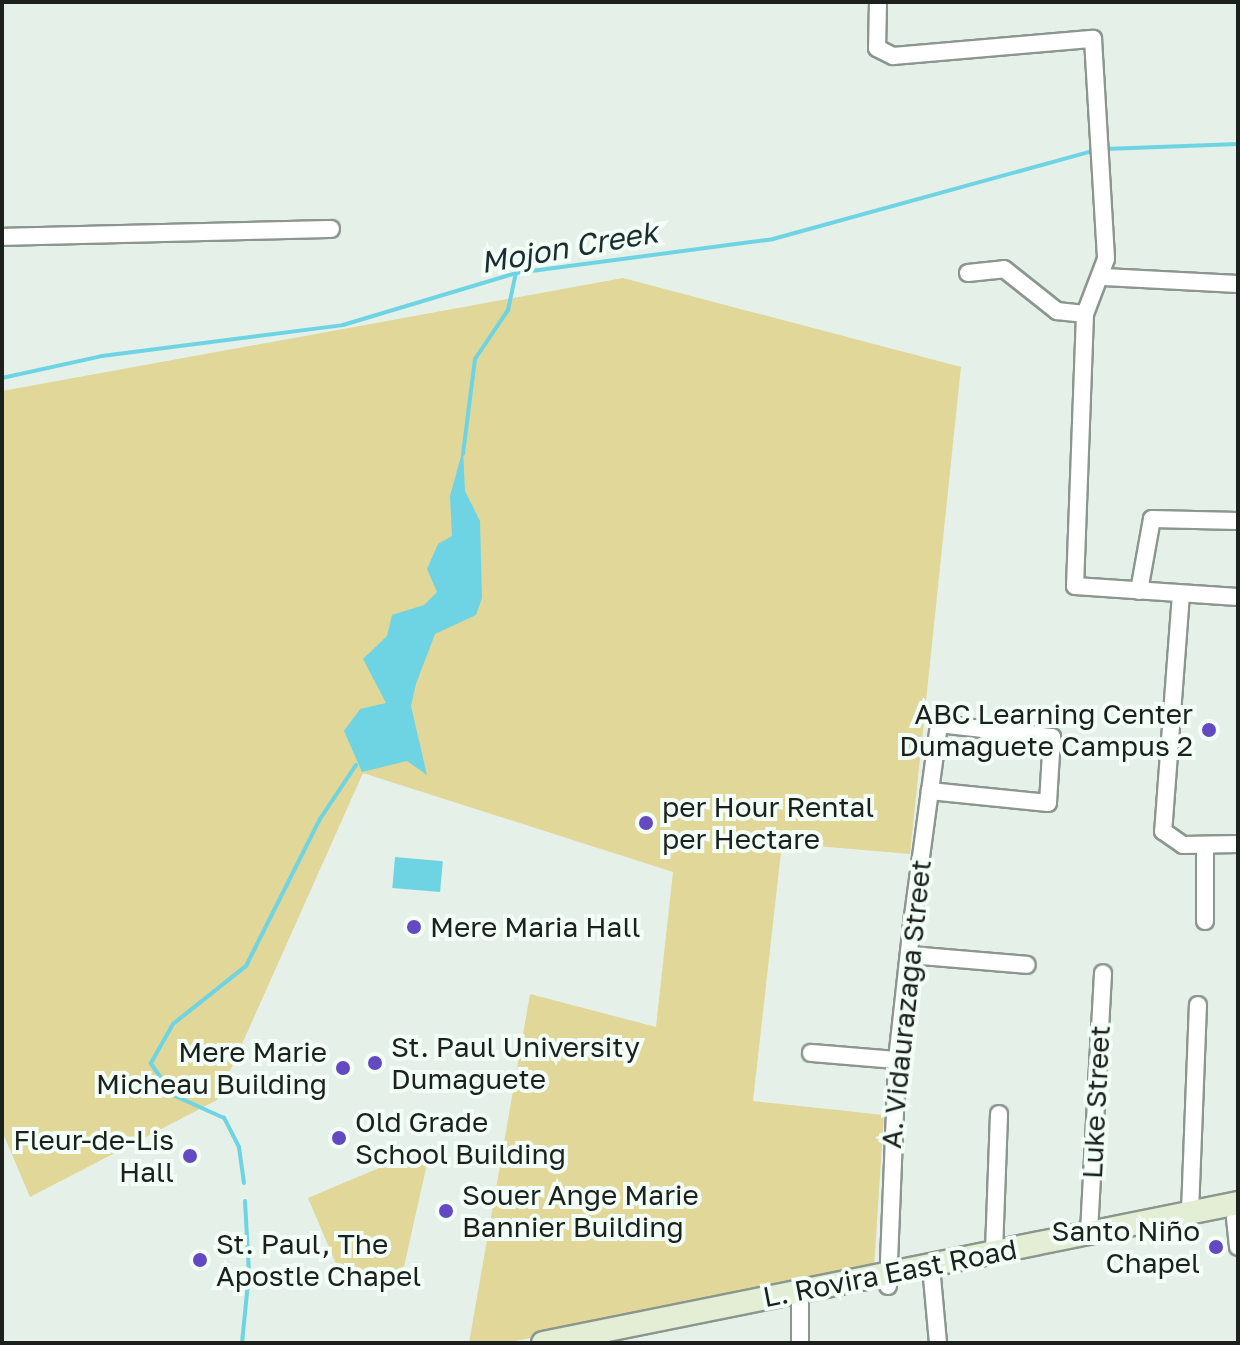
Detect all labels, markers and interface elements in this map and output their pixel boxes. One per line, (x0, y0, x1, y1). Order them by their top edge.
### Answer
water label: Mojon Creek (478, 214, 660, 280)
place label: ABC Learning Center Dumaguete Campus 2 (899, 697, 1193, 763)
marker: ABC Learning Center Dumaguete Campus 2 (1200, 721, 1218, 739)
place label: per Hour Rental per Hectare (662, 790, 874, 856)
marker: per Hour Rental per Hectare (637, 814, 655, 832)
street label: A. Vidaurazaga Street (874, 858, 938, 1150)
place label: Mere Maria Hall (430, 910, 640, 944)
marker: Mere Maria Hall (405, 918, 423, 936)
street label: Luke Street (1075, 1024, 1117, 1180)
place label: St. Paul University Dumaguete (391, 1030, 640, 1096)
place label: Mere Marie Micheau Building (96, 1035, 327, 1101)
marker: St. Paul University Dumaguete (366, 1054, 384, 1072)
marker: Mere Marie Micheau Building (334, 1059, 352, 1077)
place label: Old Grade School Building (355, 1105, 566, 1171)
place label: Fleur-de-Lis Hall (13, 1123, 174, 1189)
marker: Old Grade School Building (330, 1129, 348, 1147)
marker: Fleur-de-Lis Hall (181, 1147, 199, 1165)
place label: Souer Ange Marie Bannier Building (462, 1178, 699, 1244)
marker: Souer Ange Marie Bannier Building (437, 1202, 455, 1220)
place label: Santo Niño Chapel (1052, 1214, 1200, 1280)
place label: St. Paul, The Apostle Chapel (216, 1227, 421, 1293)
street label: L. Rovira East Road (760, 1232, 1020, 1314)
marker: Santo Niño Chapel (1207, 1238, 1225, 1256)
marker: St. Paul, The Apostle Chapel (191, 1251, 209, 1269)

